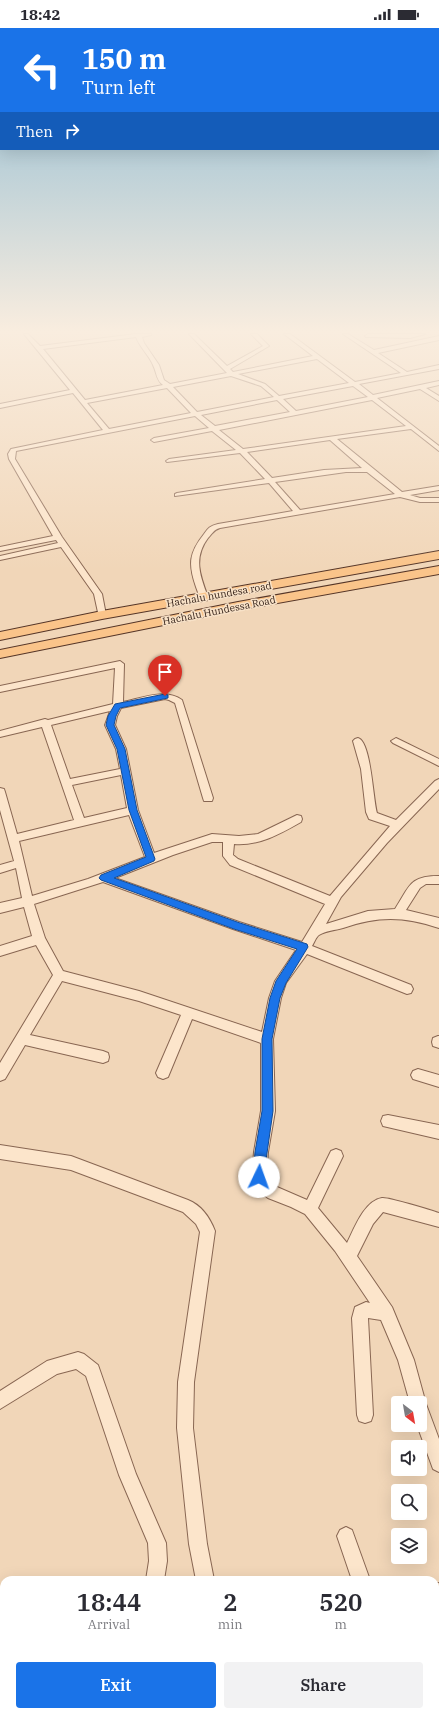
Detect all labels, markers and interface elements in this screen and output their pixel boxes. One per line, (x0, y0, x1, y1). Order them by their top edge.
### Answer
text: 18:42 (20, 5, 61, 24)
text: 150 m (82, 40, 166, 77)
icon: left (16, 44, 68, 96)
text: Turn left (82, 76, 156, 99)
icon: right (61, 120, 83, 142)
text: Then (16, 122, 53, 141)
street label: Hachalu hundesa road (166, 579, 273, 610)
street label: Hachalu Hundessa Road (161, 593, 277, 628)
pin (148, 655, 182, 696)
icon: arrive (154, 661, 176, 683)
position arrow (238, 1156, 280, 1198)
north arrow (391, 1396, 427, 1432)
map controls (391, 1396, 427, 1564)
button: sound (391, 1440, 427, 1476)
button: search (391, 1484, 427, 1520)
button: layers (391, 1528, 427, 1564)
text: 18:44 (77, 1586, 141, 1618)
text: 2 (223, 1586, 237, 1618)
text: 520 (319, 1586, 362, 1618)
text: Arrival (88, 1616, 130, 1633)
text: min (218, 1616, 243, 1633)
text: m (335, 1616, 347, 1633)
button: Exit (16, 1662, 216, 1708)
button: Share (224, 1662, 423, 1708)

